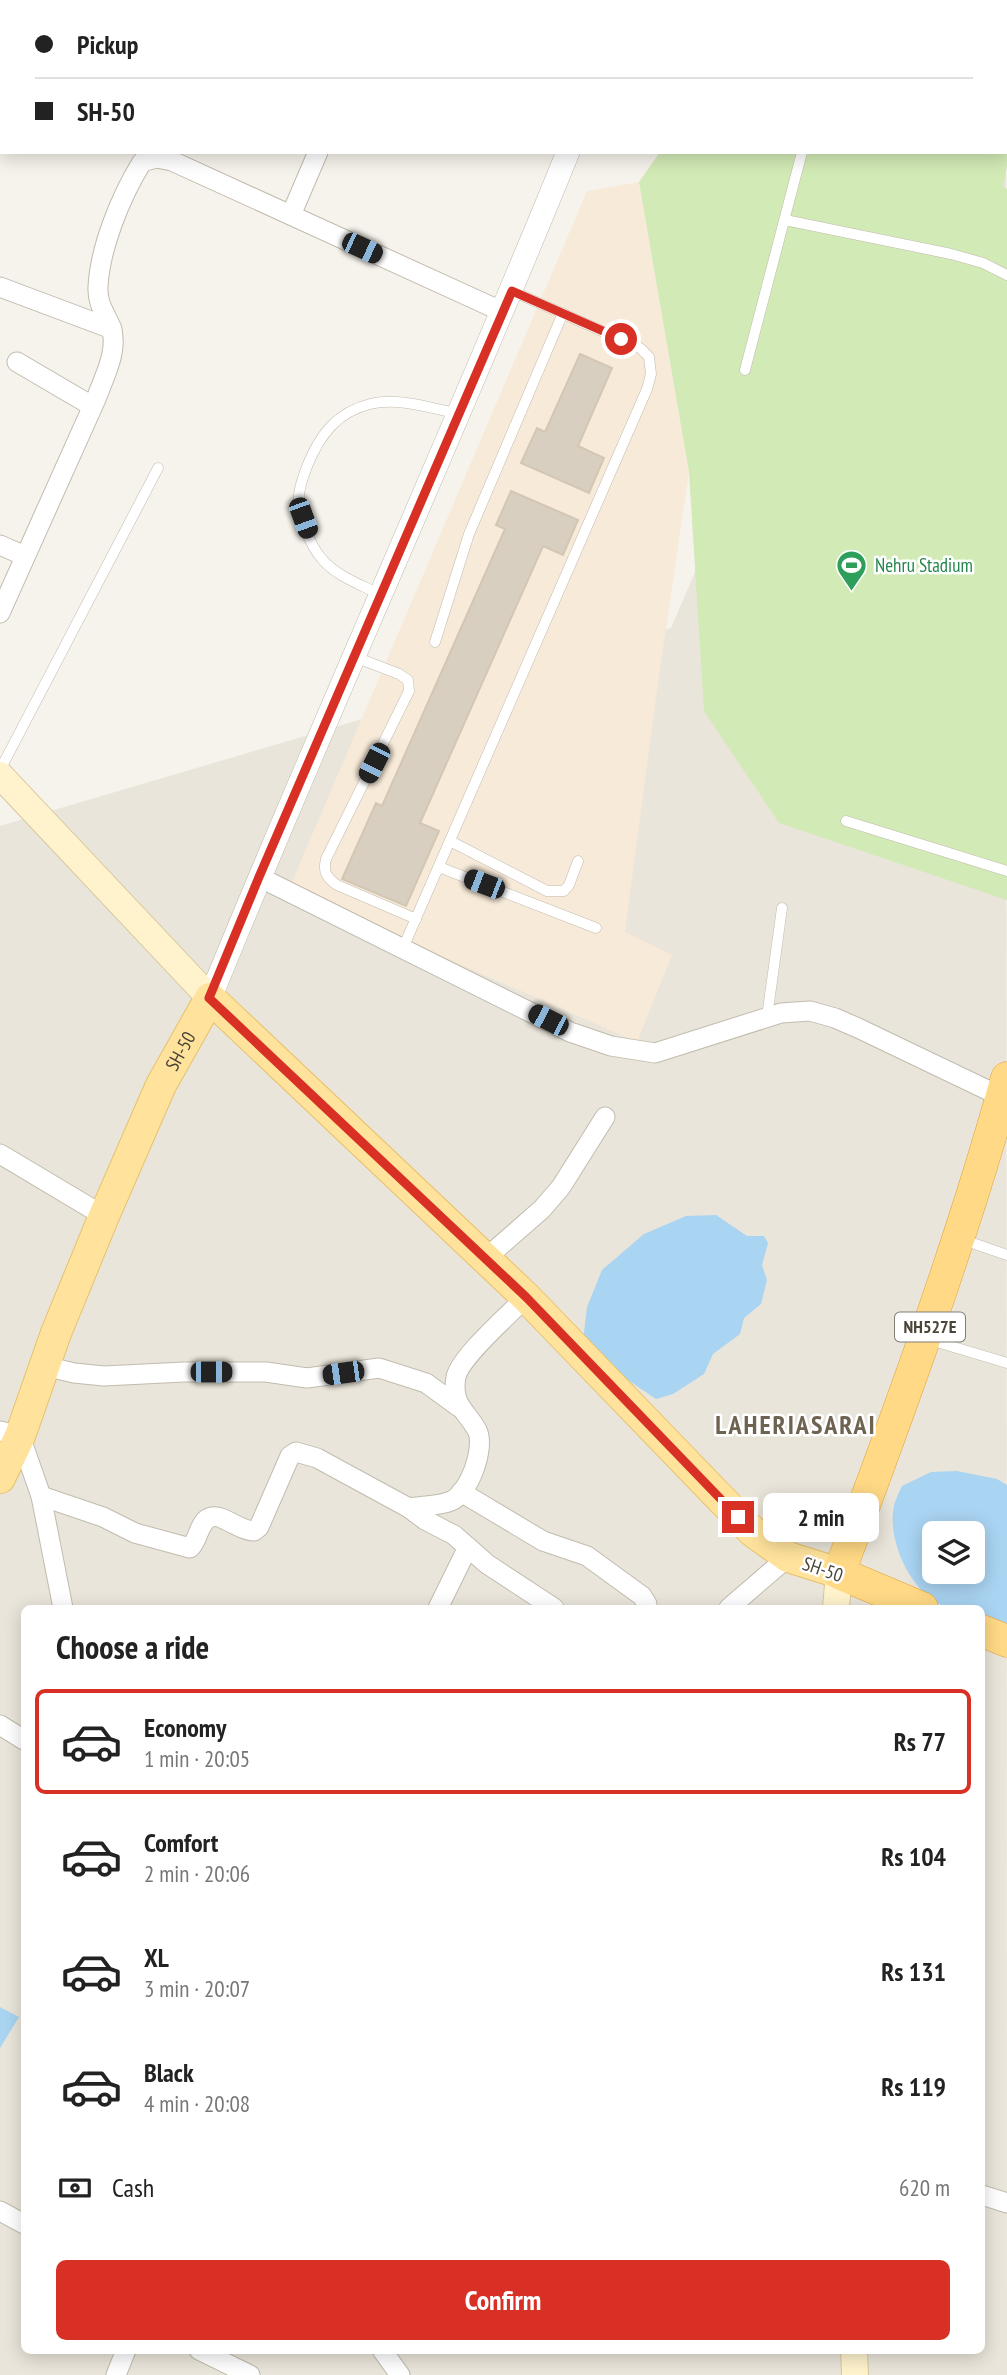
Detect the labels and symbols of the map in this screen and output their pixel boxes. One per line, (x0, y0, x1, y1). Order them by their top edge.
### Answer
car (339, 230, 386, 266)
route start (605, 323, 637, 355)
car (286, 495, 321, 541)
sports icon: Nehru Stadium (835, 548, 869, 592)
place label: Nehru Stadium (875, 553, 973, 577)
car (356, 740, 393, 786)
car (461, 867, 508, 901)
car (525, 1001, 572, 1039)
street label: SH-50 (160, 1027, 201, 1075)
road number: NH527E (895, 1312, 965, 1342)
car (321, 1360, 366, 1386)
car (191, 1362, 233, 1383)
district label: LAHERIASARAI (715, 1408, 877, 1441)
callout: 2 min (762, 1492, 878, 1542)
route end (722, 1501, 754, 1533)
street label: SH-50 (800, 1551, 846, 1587)

